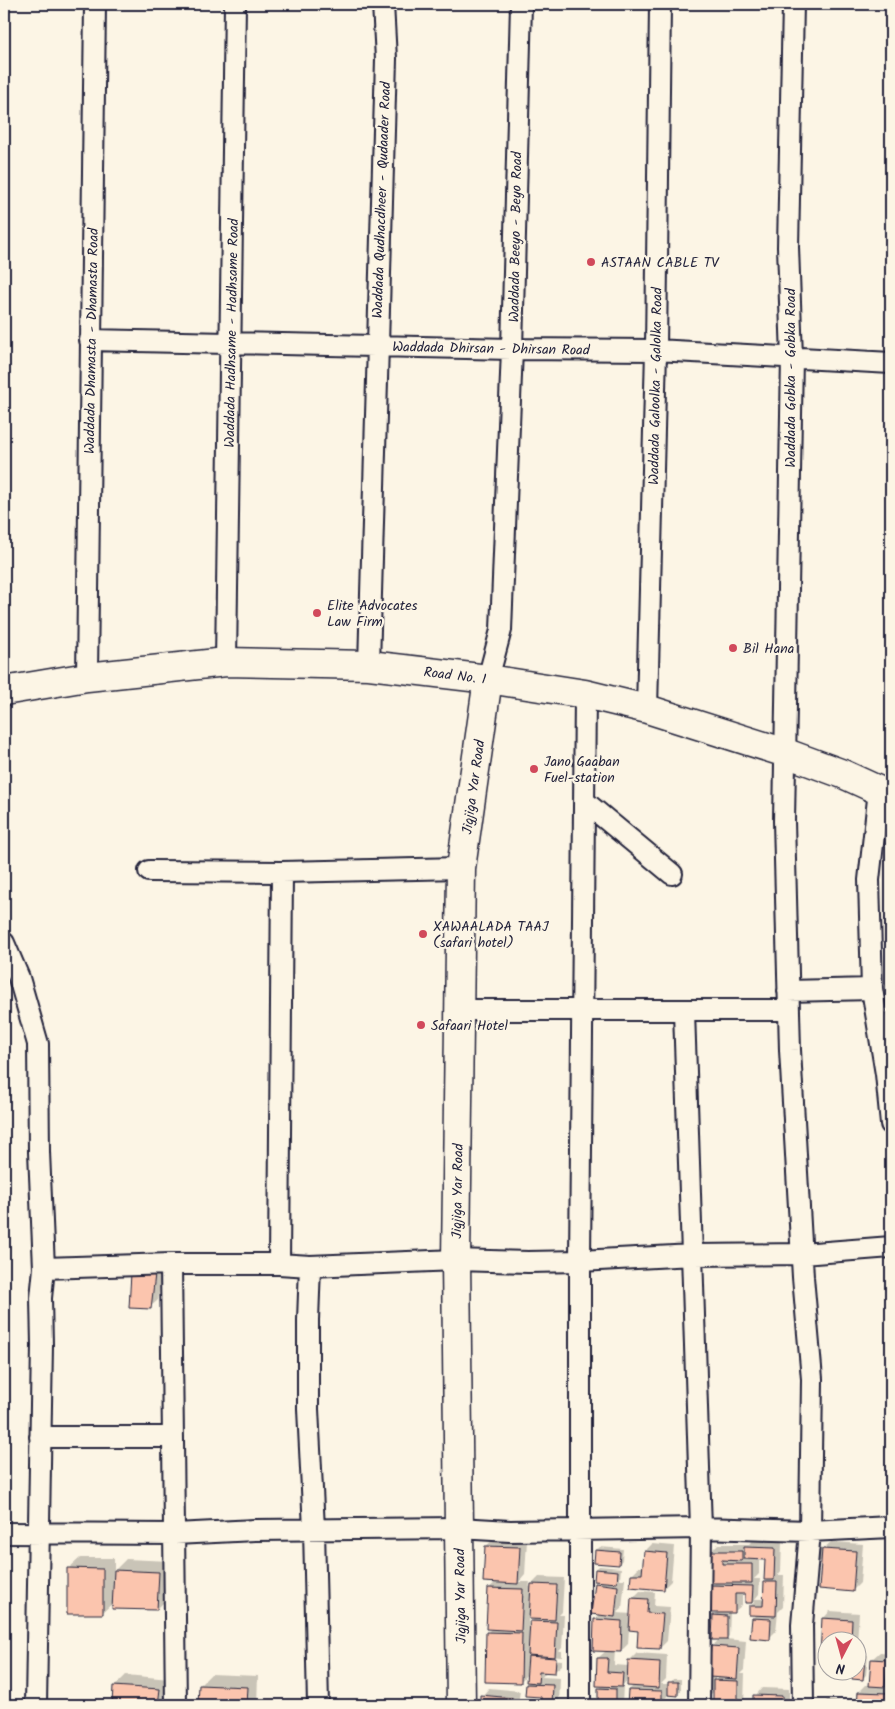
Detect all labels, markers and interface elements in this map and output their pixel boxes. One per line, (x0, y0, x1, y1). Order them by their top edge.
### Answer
street label: Waddada Qudhacdheer - Qudaader Road (367, 80, 397, 319)
street label: Waddada Beeyo - Beyo Road (504, 150, 529, 323)
street label: Waddada Hadhsame - Hadhsame Road (219, 217, 245, 448)
street label: Waddada Dhamasta - Dhamasta Road (79, 227, 105, 454)
place label: ASTAAN CABLE TV (601, 252, 720, 274)
marker: ASTAAN CABLE TV (585, 256, 597, 268)
street label: Waddada Galoolka - Galolka Road (643, 286, 669, 485)
street label: Waddada Gobka - Gobka Road (780, 287, 802, 468)
street label: Waddada Dhirsan - Dhirsan Road (392, 336, 591, 362)
place label: Elite Advocates Law Firm (327, 595, 418, 633)
marker: Elite Advocates Law Firm (311, 607, 323, 619)
place label: Bil Hana (743, 638, 794, 660)
marker: Bil Hana (727, 642, 739, 654)
street label: Road No. 1 (422, 661, 487, 691)
street label: Jigjiga Yar Road (456, 737, 492, 836)
place label: Jano Gaaban Fuel-station (544, 751, 620, 789)
marker: Jano Gaaban Fuel-station (528, 763, 540, 775)
place label: XAWAALADA TAAJ (safari hotel) (433, 916, 549, 954)
marker: XAWAALADA TAAJ (safari hotel) (417, 928, 429, 940)
place label: Safaari Hotel (431, 1015, 508, 1037)
marker: Safaari Hotel (415, 1019, 427, 1031)
street label: Jigjiga Yar Road (446, 1142, 470, 1239)
street label: Jigjiga Yar Road (449, 1547, 473, 1644)
north arrow (818, 1632, 868, 1682)
text: N (835, 1657, 846, 1679)

